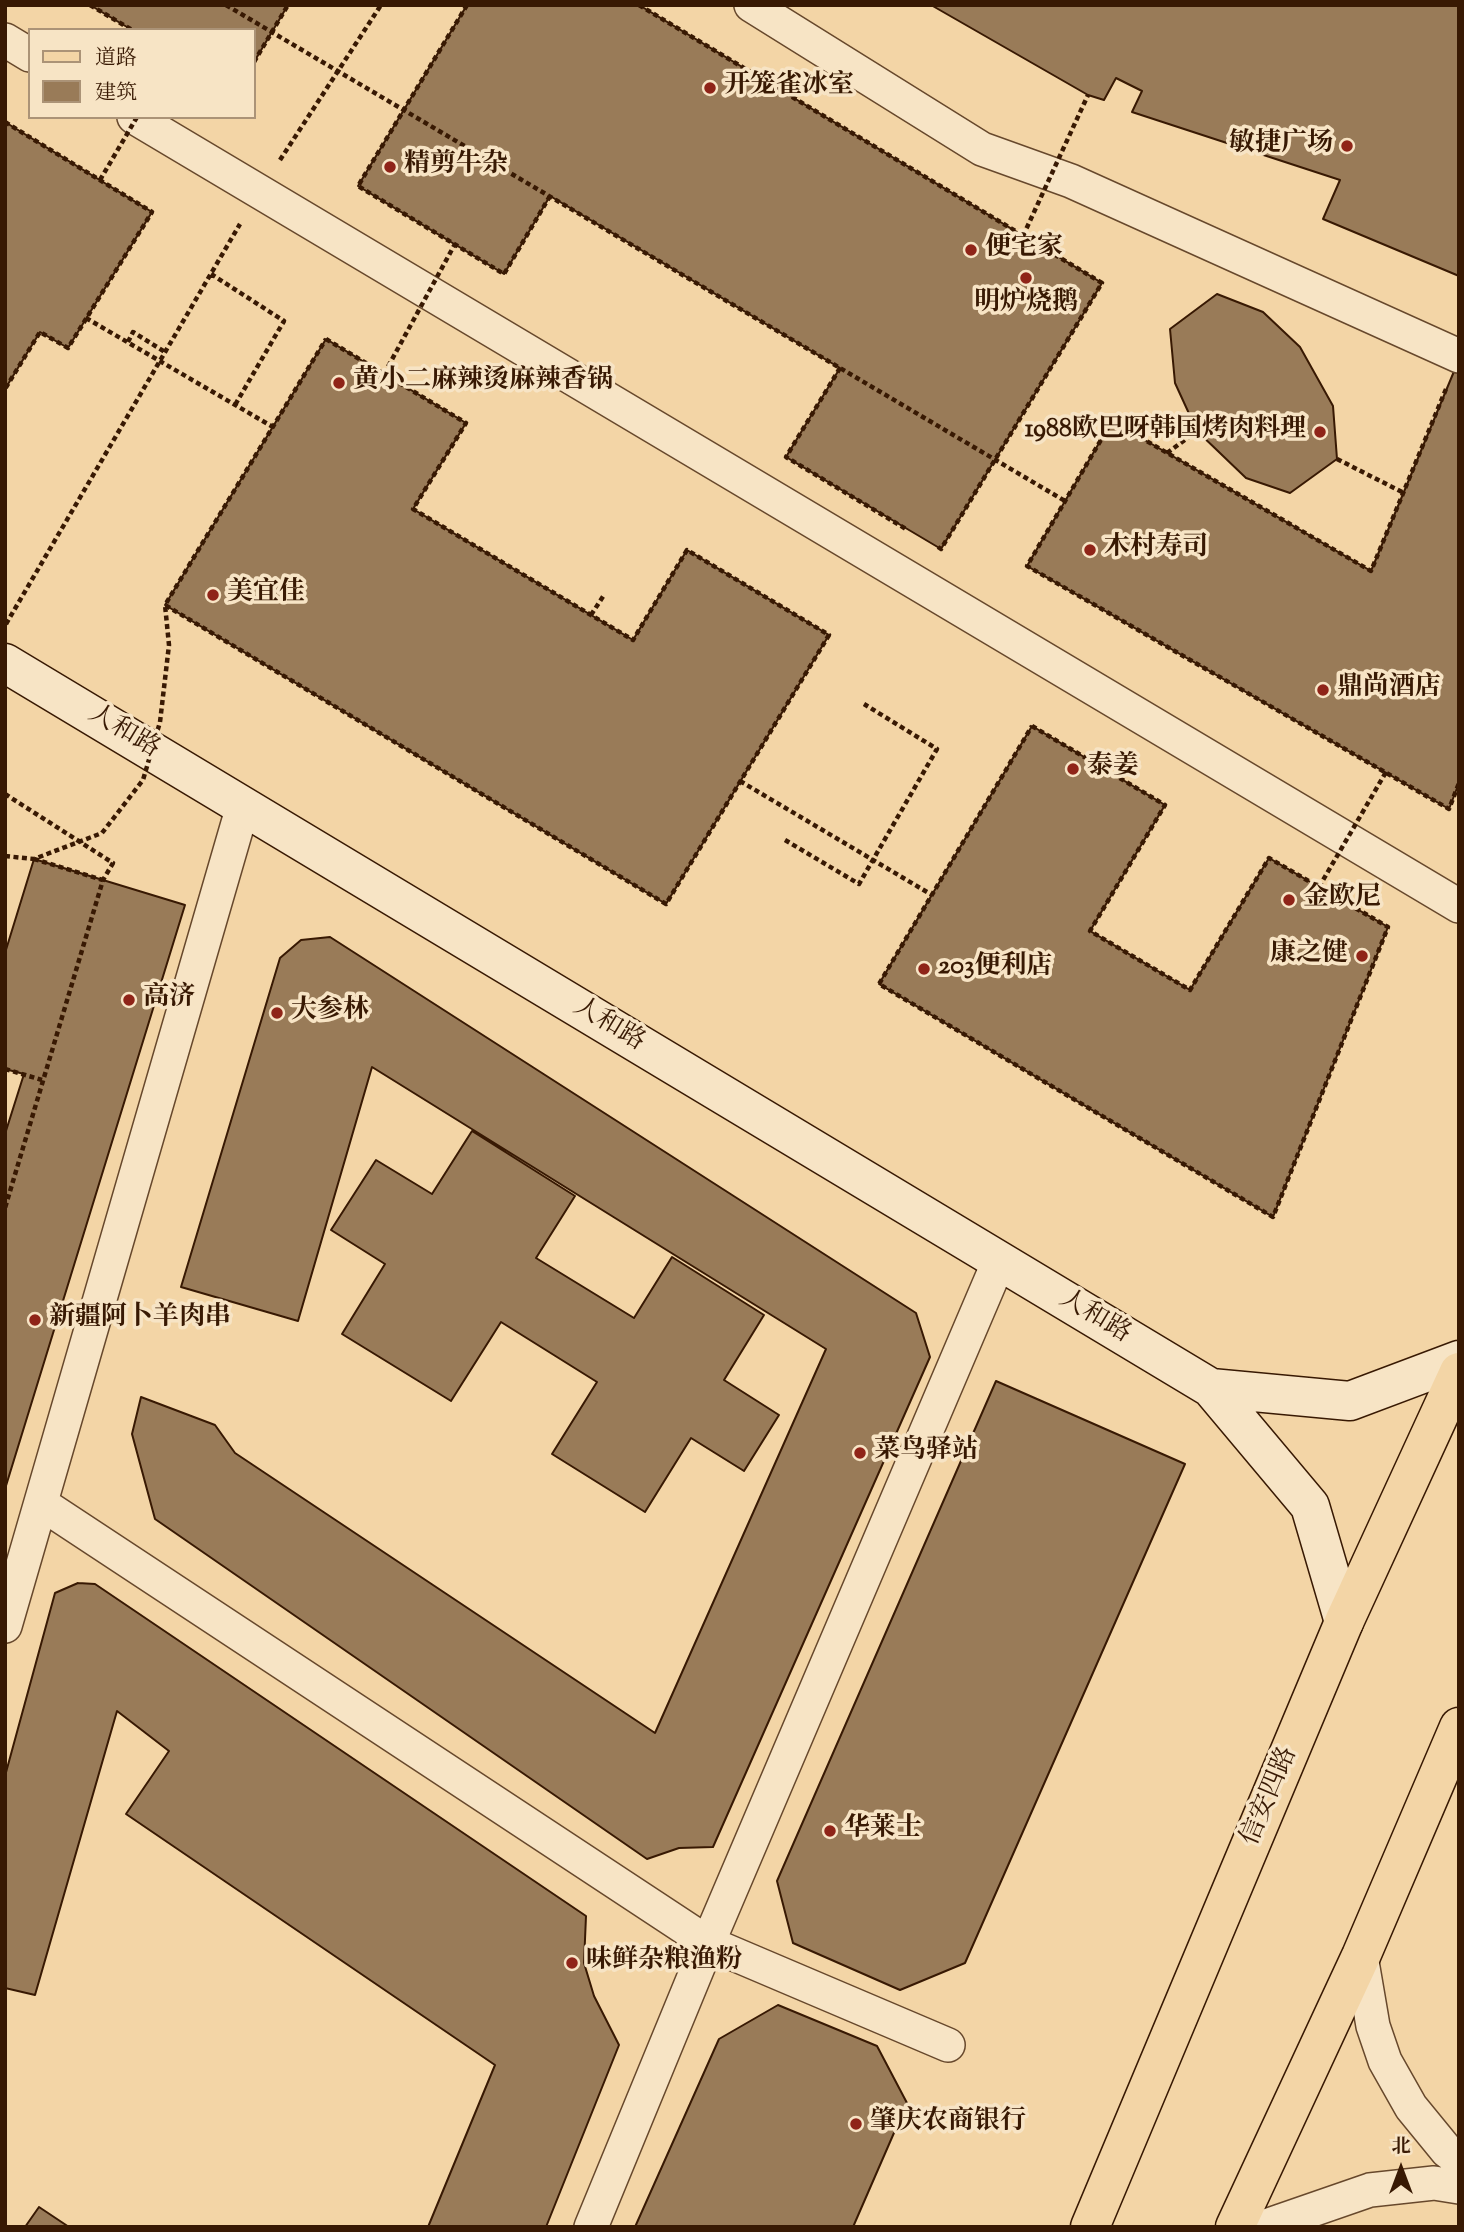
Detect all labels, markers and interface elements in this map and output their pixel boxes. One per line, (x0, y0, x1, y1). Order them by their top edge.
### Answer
legend (28, 28, 256, 119)
text: 道路 (95, 44, 137, 74)
place label: 开笼雀冰室 (724, 72, 854, 104)
text: 建筑 (95, 79, 137, 109)
marker: 开笼雀冰室 (702, 80, 718, 96)
place label: 敏捷广场 (1229, 130, 1333, 162)
marker: 敏捷广场 (1339, 138, 1355, 154)
place label: 精剪牛杂 (404, 151, 508, 183)
marker: 精剪牛杂 (382, 159, 398, 175)
place label: 便宅家 (985, 234, 1063, 266)
marker: 便宅家 (963, 242, 979, 258)
marker: 明炉烧鹅 (1018, 270, 1034, 286)
place label: 明炉烧鹅 (974, 289, 1078, 321)
place label: 黄小二麻辣烫麻辣香锅 (353, 367, 613, 399)
marker: 黄小二麻辣烫麻辣香锅 (331, 375, 347, 391)
place label: 1988欧巴呀韩国烤肉料理 (1025, 416, 1306, 448)
marker: 1988欧巴呀韩国烤肉料理 (1312, 424, 1328, 440)
place label: 木村寿司 (1104, 534, 1208, 566)
marker: 木村寿司 (1082, 542, 1098, 558)
place label: 美宜佳 (227, 579, 305, 611)
marker: 美宜佳 (205, 587, 221, 603)
place label: 鼎尚酒店 (1337, 674, 1441, 706)
marker: 鼎尚酒店 (1315, 682, 1331, 698)
street label: 人和路 (82, 700, 164, 766)
place label: 泰姜 (1087, 753, 1139, 785)
marker: 泰姜 (1065, 761, 1081, 777)
place label: 金欧尼 (1303, 884, 1381, 916)
marker: 金欧尼 (1281, 892, 1297, 908)
place label: 康之健 (1270, 940, 1348, 972)
marker: 康之健 (1354, 948, 1370, 964)
place label: 203便利店 (938, 953, 1052, 985)
marker: 203便利店 (916, 961, 932, 977)
place label: 高济 (143, 984, 195, 1016)
marker: 高济 (121, 992, 137, 1008)
street label: 人和路 (567, 993, 649, 1059)
place label: 大参林 (291, 997, 369, 1029)
marker: 大参林 (269, 1005, 285, 1021)
street label: 人和路 (1053, 1285, 1135, 1351)
place label: 新疆阿卜羊肉串 (49, 1304, 231, 1336)
marker: 新疆阿卜羊肉串 (27, 1312, 43, 1328)
place label: 菜鸟驿站 (874, 1437, 978, 1469)
marker: 菜鸟驿站 (852, 1445, 868, 1461)
street label: 信安四路 (1236, 1743, 1306, 1851)
place label: 华莱士 (844, 1815, 922, 1847)
marker: 华莱士 (822, 1823, 838, 1839)
place label: 味鲜杂粮渔粉 (586, 1947, 742, 1979)
marker: 味鲜杂粮渔粉 (564, 1955, 580, 1971)
place label: 肇庆农商银行 (870, 2108, 1026, 2140)
marker: 肇庆农商银行 (848, 2116, 864, 2132)
north arrow (1366, 2134, 1436, 2204)
text: 北 (1391, 2134, 1411, 2161)

